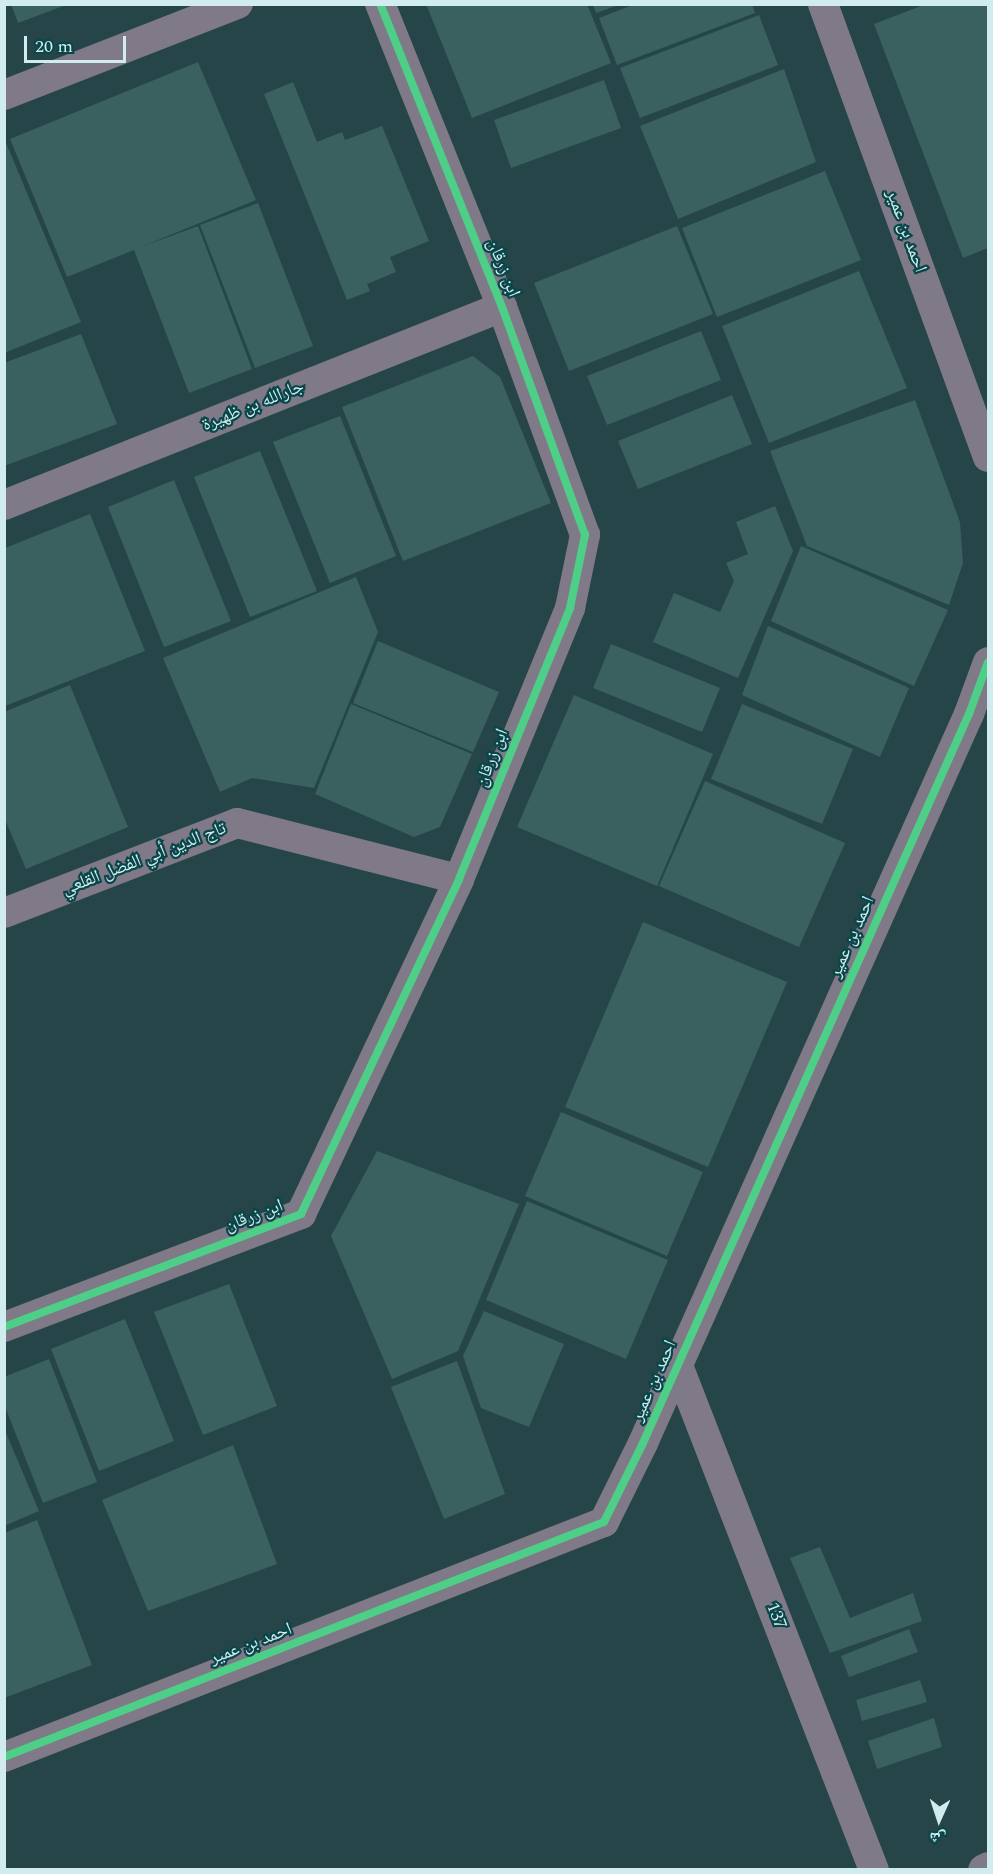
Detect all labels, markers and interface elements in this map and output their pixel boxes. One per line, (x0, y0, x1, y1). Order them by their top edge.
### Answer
scale bar (27, 24, 129, 62)
text: 20 m (35, 33, 73, 60)
street label: احمد بن عمير (881, 187, 931, 275)
street label: ابن زرقان (482, 236, 524, 300)
street label: جارالله بن ظهيرة (199, 376, 307, 436)
street label: ابن زرقان (471, 726, 513, 790)
street label: تاج الدين أبي الفضل القلعي (59, 818, 229, 900)
street label: احمد بن عمير (825, 893, 879, 981)
street label: ابن زرقان (222, 1195, 286, 1237)
street label: احمد بن عمير (627, 1337, 681, 1425)
street label: 137 (761, 1600, 791, 1632)
street label: احمد بن عمير (207, 1618, 295, 1670)
north arrow (909, 1790, 969, 1850)
text: ش (929, 1826, 947, 1850)

